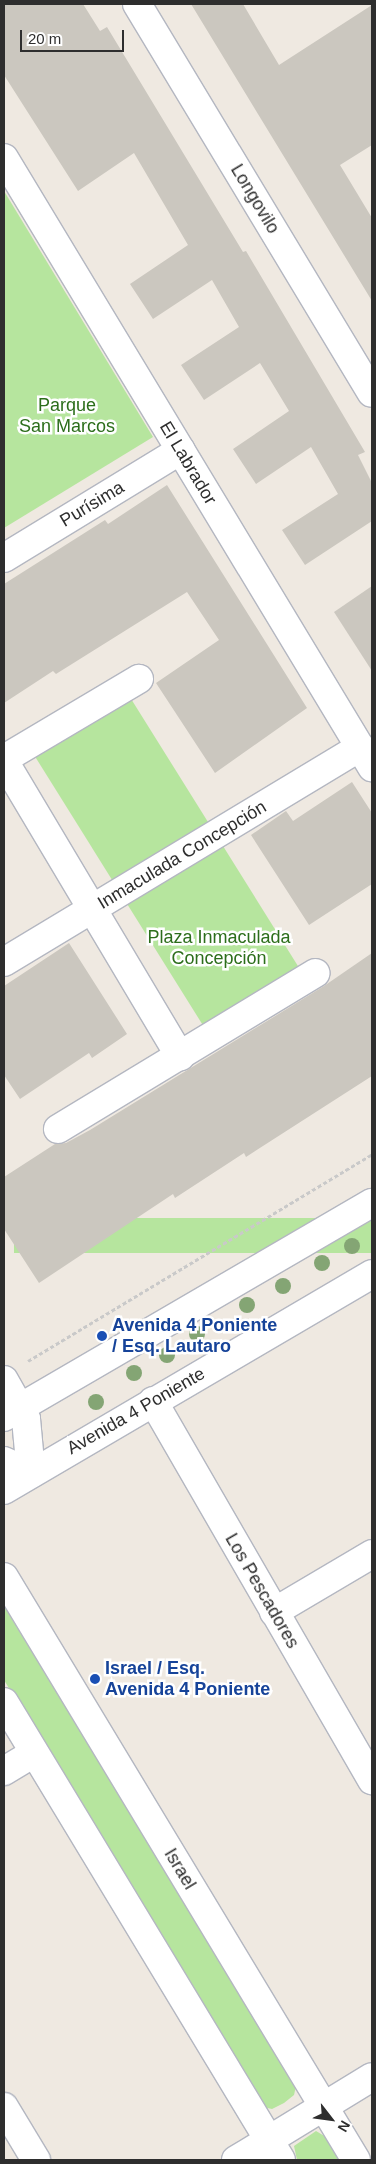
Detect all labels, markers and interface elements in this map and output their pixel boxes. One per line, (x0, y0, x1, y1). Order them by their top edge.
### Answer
scale bar (22, 20, 126, 52)
text: 20 m (28, 30, 61, 47)
street label: Longovilo (226, 160, 284, 238)
park label: Parque San Marcos (19, 395, 115, 438)
street label: El Labrador (155, 418, 221, 508)
street label: Purísima (56, 476, 128, 532)
street label: Inmaculada Concepción (94, 796, 270, 914)
park label: Plaza Inmaculada Concepción (147, 927, 291, 970)
place label: Avenida 4 Poniente / Esq. Lautaro (112, 1315, 277, 1358)
marker: Avenida 4 Poniente / Esq. Lautaro (96, 1330, 108, 1342)
street label: Avenida 4 Poniente (63, 1363, 209, 1459)
street label: Los Pescadores (220, 1530, 304, 1652)
place label: Israel / Esq. Avenida 4 Poniente (105, 1658, 270, 1700)
marker: Israel / Esq. Avenida 4 Poniente (89, 1673, 101, 1685)
street label: Israel (159, 1845, 201, 1893)
north arrow (306, 2094, 356, 2144)
text: N (335, 2118, 353, 2135)

